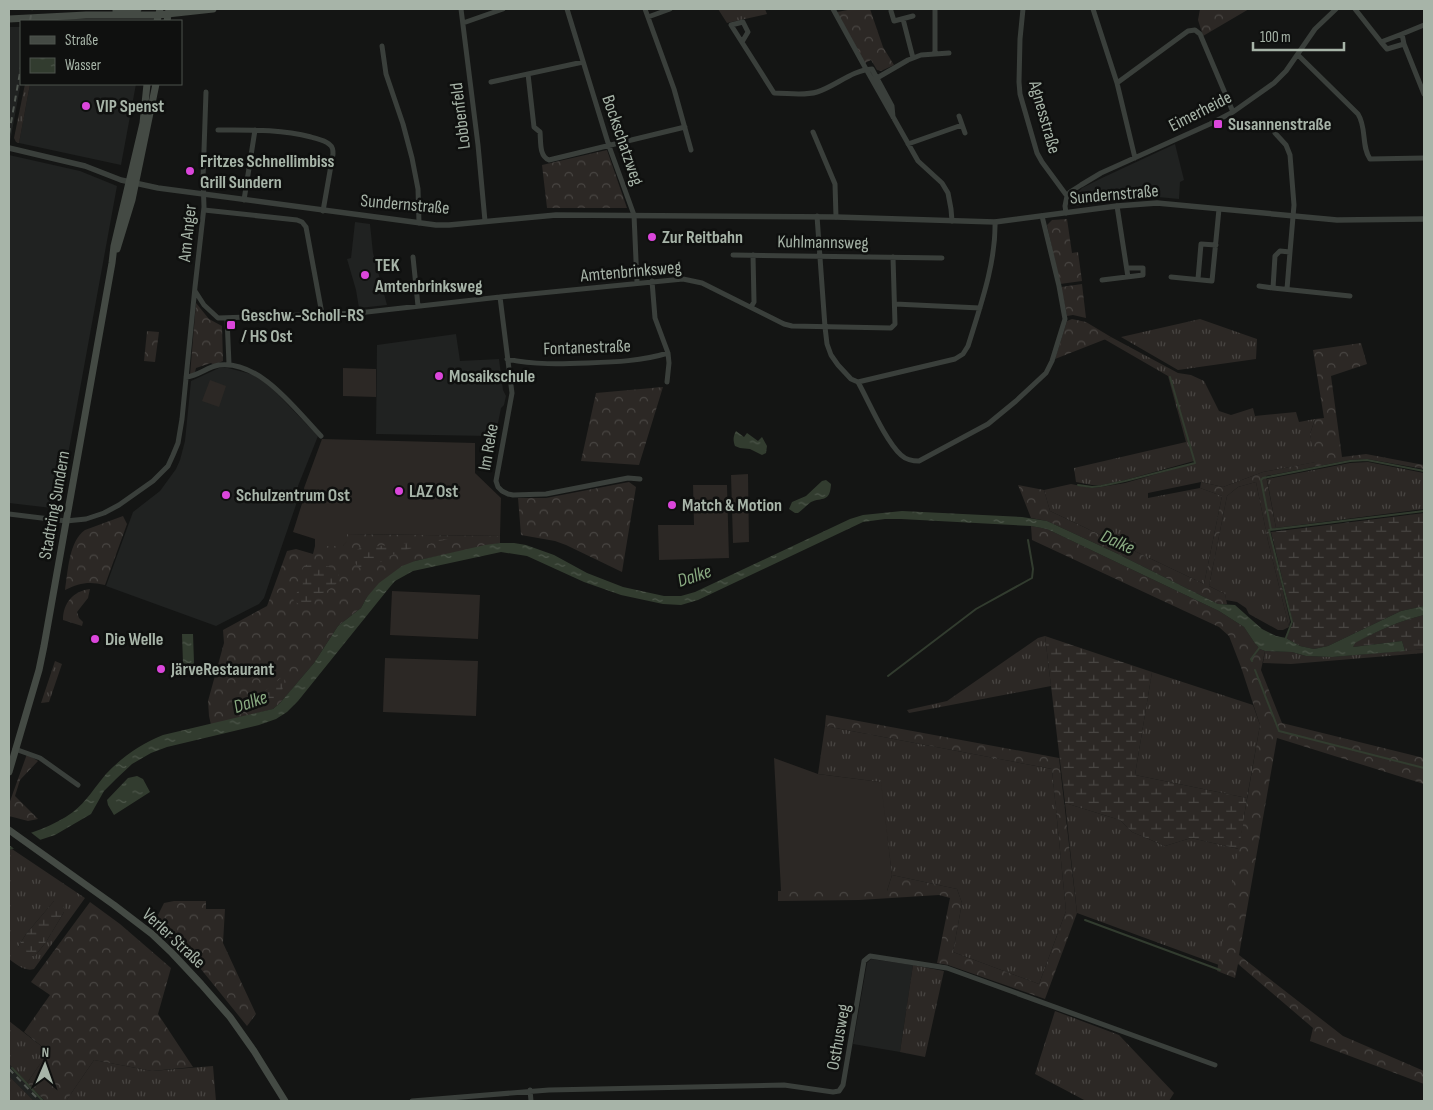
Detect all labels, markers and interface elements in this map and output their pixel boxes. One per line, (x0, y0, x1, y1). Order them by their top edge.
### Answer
legend (20, 20, 182, 85)
scale bar (1253, 20, 1344, 52)
text: 100 m (1260, 28, 1291, 47)
text: Straße (65, 31, 98, 50)
text: Wasser (65, 56, 102, 75)
street label: Agnesstraße (1024, 77, 1065, 156)
street label: Lobbenfeld (446, 82, 475, 150)
street label: Eimerheide (1165, 87, 1235, 136)
street label: Bockschatzweg (597, 92, 648, 188)
place label: VIP Spenst (96, 96, 164, 117)
marker: VIP Spenst (80, 100, 92, 112)
place label: Susannenstraße (1228, 114, 1331, 135)
marker: Susannenstraße (1212, 118, 1224, 130)
place label: Fritzes Schnellimbiss Grill Sundern (200, 151, 334, 193)
marker: Fritzes Schnellimbiss Grill Sundern (184, 165, 196, 177)
street label: Sundernstraße (1069, 180, 1159, 209)
street label: Sundernstraße (360, 190, 450, 219)
street label: Am Anger (174, 203, 201, 264)
place label: Zur Reitbahn (662, 227, 743, 248)
marker: Zur Reitbahn (646, 231, 658, 243)
street label: Kuhlmannsweg (777, 231, 869, 254)
place label: TEK Amtenbrinksweg (374, 255, 483, 297)
street label: Amtenbrinksweg (579, 257, 682, 286)
marker: TEK Amtenbrinksweg (359, 269, 371, 281)
place label: Geschw.-Scholl-RS / HS Ost (241, 305, 364, 347)
marker: Geschw.-Scholl-RS / HS Ost (225, 319, 237, 331)
street label: Fontanestraße (543, 335, 631, 360)
place label: Mosaikschule (449, 366, 535, 387)
marker: Mosaikschule (433, 370, 445, 382)
street label: Im Reke (474, 422, 503, 472)
street label: Stadtring Sundern (35, 449, 74, 561)
place label: LAZ Ost (409, 481, 458, 502)
place label: Schulzentrum Ost (236, 485, 350, 506)
marker: LAZ Ost (393, 485, 405, 497)
marker: Schulzentrum Ost (220, 489, 232, 501)
place label: Match & Motion (682, 495, 782, 516)
marker: Match & Motion (666, 499, 678, 511)
water label: Dalke (1097, 525, 1138, 560)
water label: Dalke (674, 560, 715, 593)
place label: Die Welle (105, 629, 163, 650)
marker: Die Welle (89, 633, 101, 645)
place label: JärveRestaurant (170, 659, 274, 680)
marker: JärveRestaurant (155, 663, 167, 675)
water label: Dalke (230, 686, 271, 719)
street label: Verler Straße (138, 904, 209, 973)
street label: Osthusweg (822, 1002, 855, 1072)
north arrow (20, 1040, 70, 1090)
text: N (41, 1044, 49, 1061)

